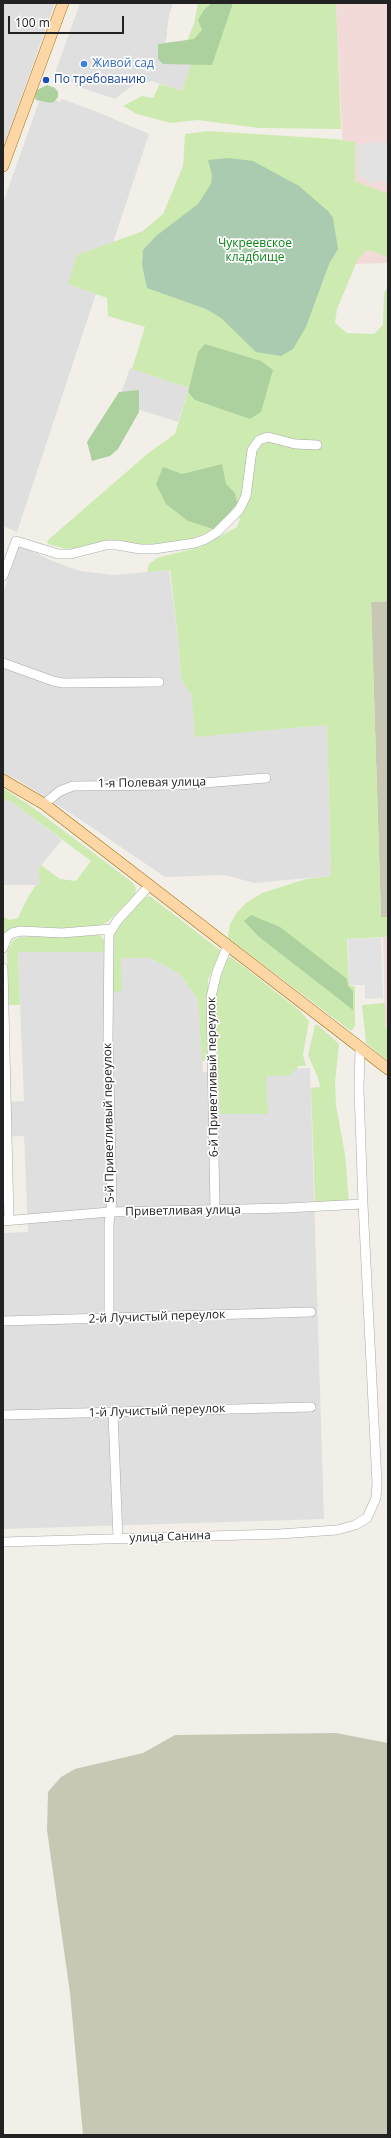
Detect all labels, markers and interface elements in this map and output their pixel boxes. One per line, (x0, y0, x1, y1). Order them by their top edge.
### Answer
scale bar (10, 8, 126, 34)
text: 100 m (15, 14, 50, 31)
place label: Живой сад (92, 57, 154, 71)
marker: Живой сад (79, 59, 89, 69)
place label: По требованию (54, 73, 146, 87)
marker: По требованию (41, 75, 51, 85)
park label: Чукреевское кладбище (218, 237, 292, 265)
street label: 1-я Полевая улица (98, 775, 206, 791)
street label: 6-й Приветливый переулок (204, 997, 222, 1157)
street label: 5-й Приветливый переулок (100, 1043, 118, 1203)
street label: Приветливая улица (125, 1203, 241, 1219)
street label: 2-й Лучистый переулок (88, 1307, 226, 1327)
street label: 1-й Лучистый переулок (88, 1401, 226, 1421)
street label: улица Санина (129, 1528, 211, 1546)

